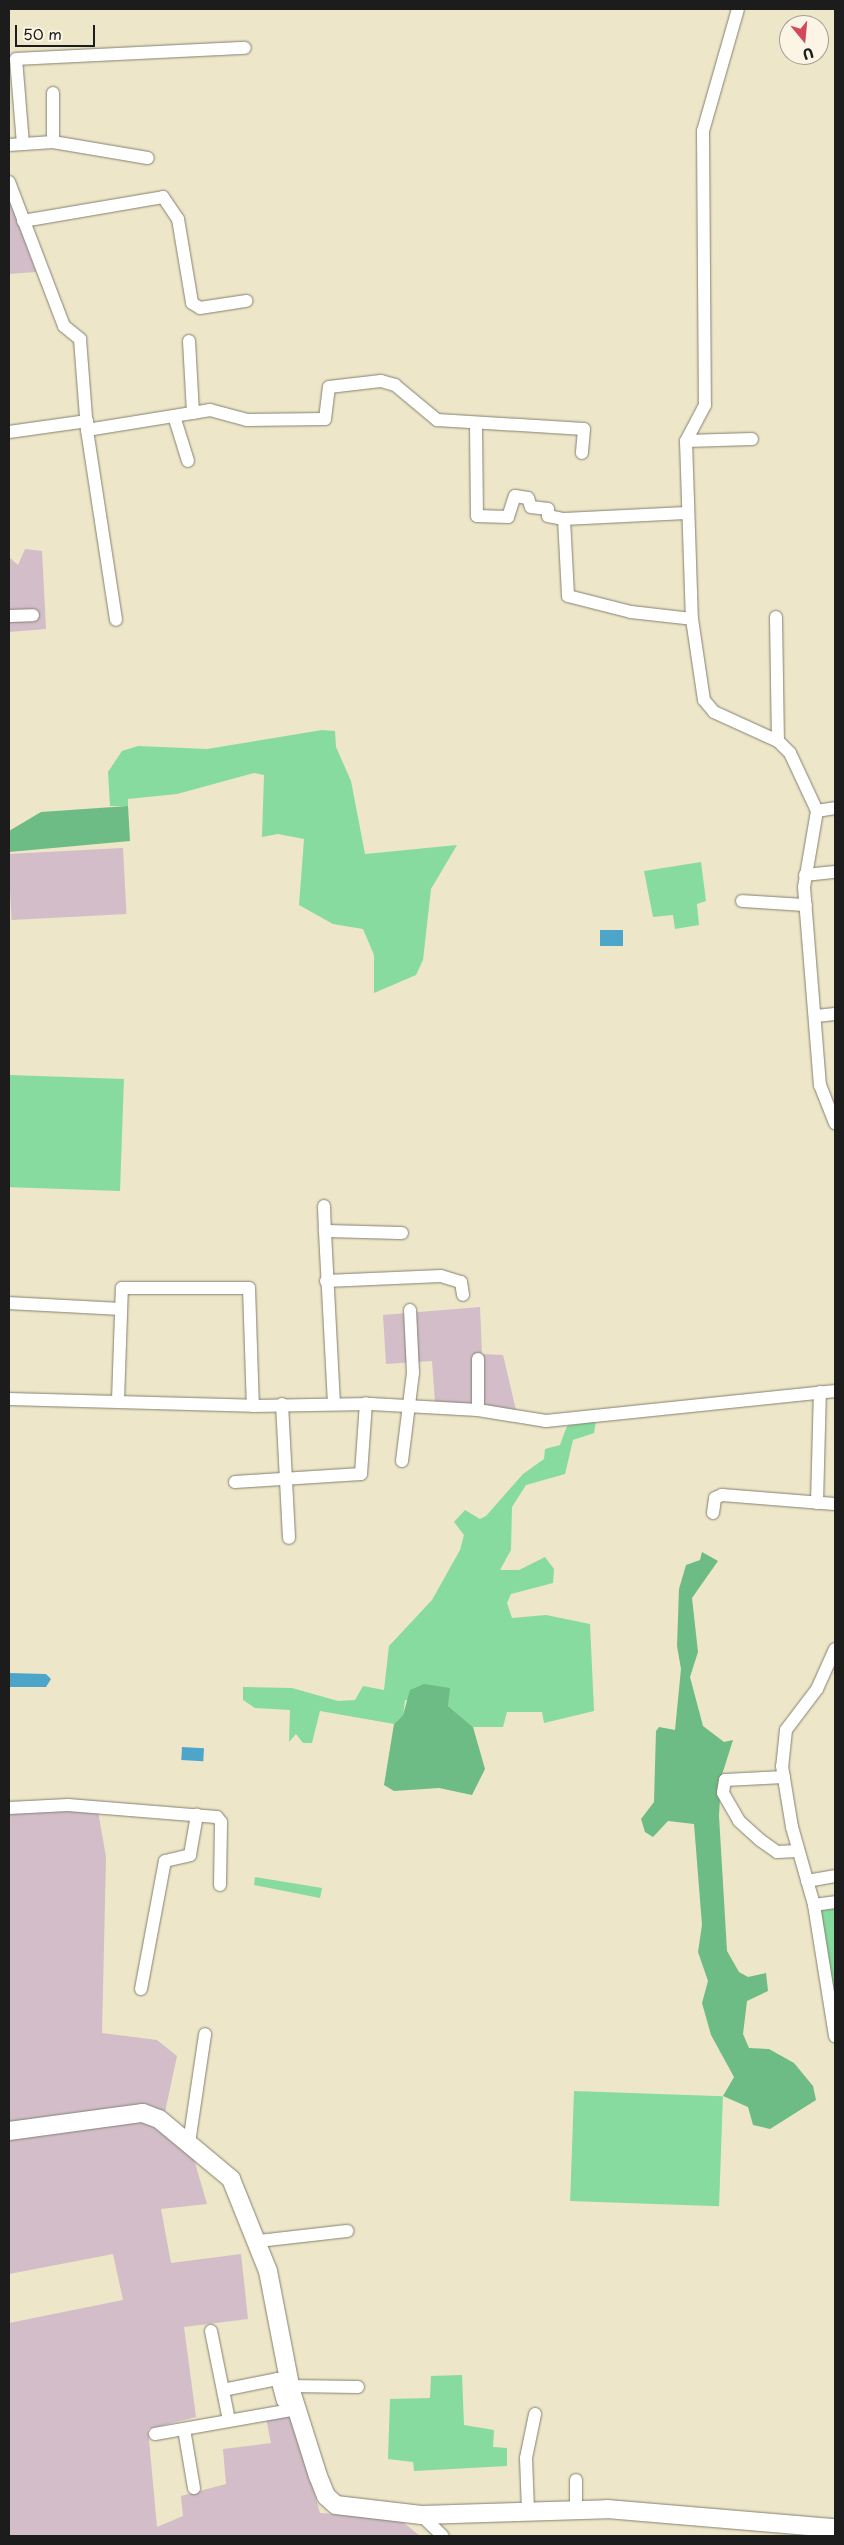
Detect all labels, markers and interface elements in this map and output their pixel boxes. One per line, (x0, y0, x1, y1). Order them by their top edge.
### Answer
scale bar (18, 15, 98, 47)
north arrow (779, 15, 829, 65)
text: 50 m (23, 22, 62, 45)
text: U (800, 42, 816, 65)

